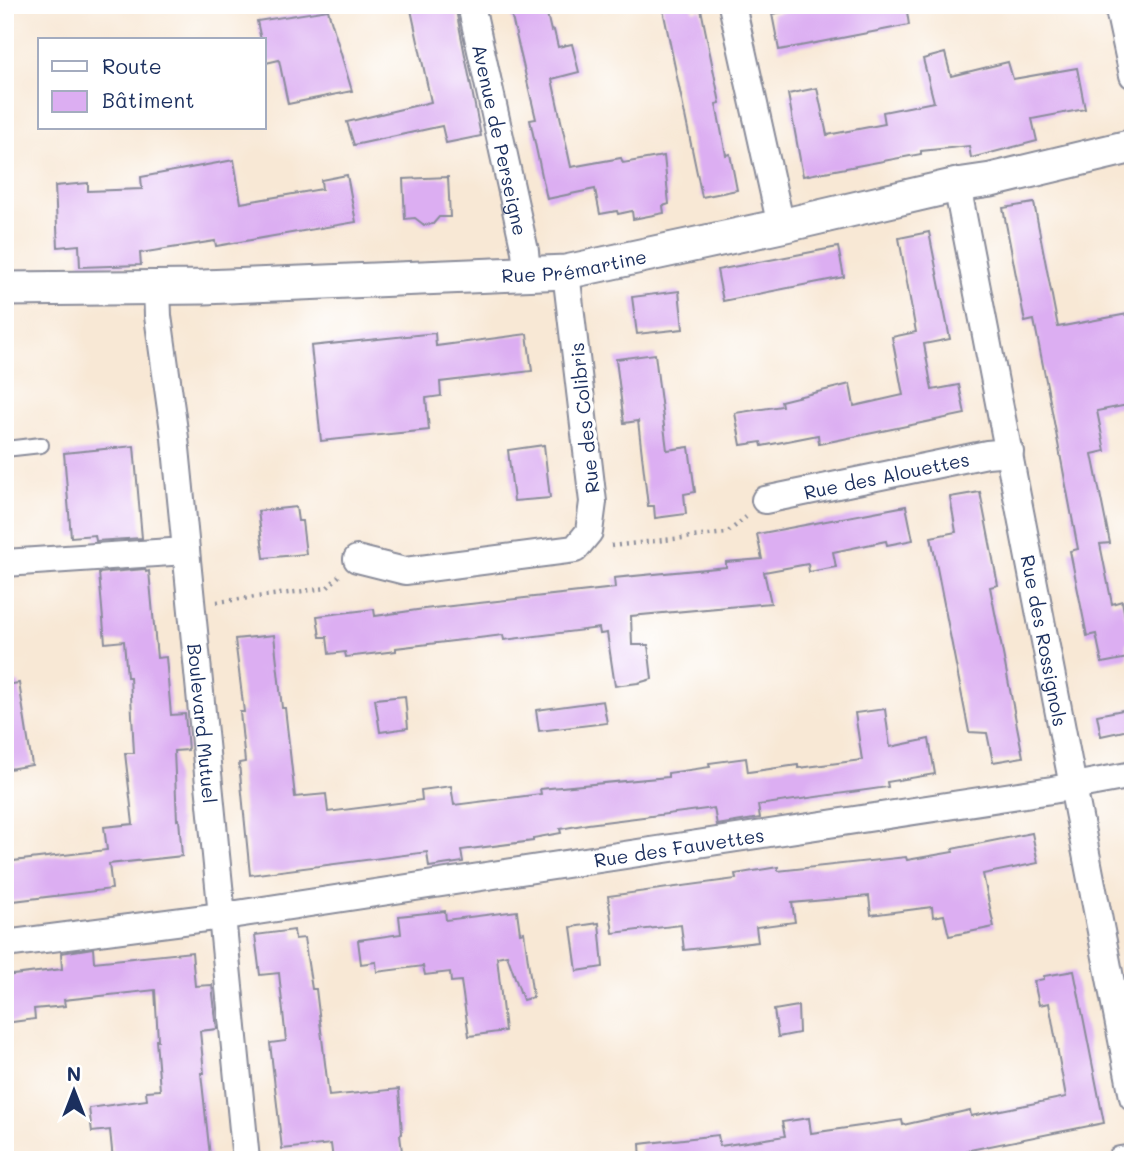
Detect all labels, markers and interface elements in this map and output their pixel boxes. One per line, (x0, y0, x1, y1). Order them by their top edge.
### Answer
legend (38, 38, 266, 130)
street label: Avenue de Perseigne (467, 42, 534, 238)
text: Route (102, 52, 162, 79)
text: Bâtiment (102, 86, 194, 113)
street label: Rue Prémartine (501, 243, 649, 287)
street label: Rue des Colibris (564, 341, 604, 495)
street label: Rue des Alouettes (801, 445, 972, 504)
street label: Rue des Rossignols (1016, 553, 1074, 728)
street label: Boulevard Mutuel (183, 642, 223, 805)
street label: Rue des Fauvettes (592, 821, 766, 872)
north arrow (38, 1056, 108, 1126)
text: N (67, 1061, 81, 1086)

